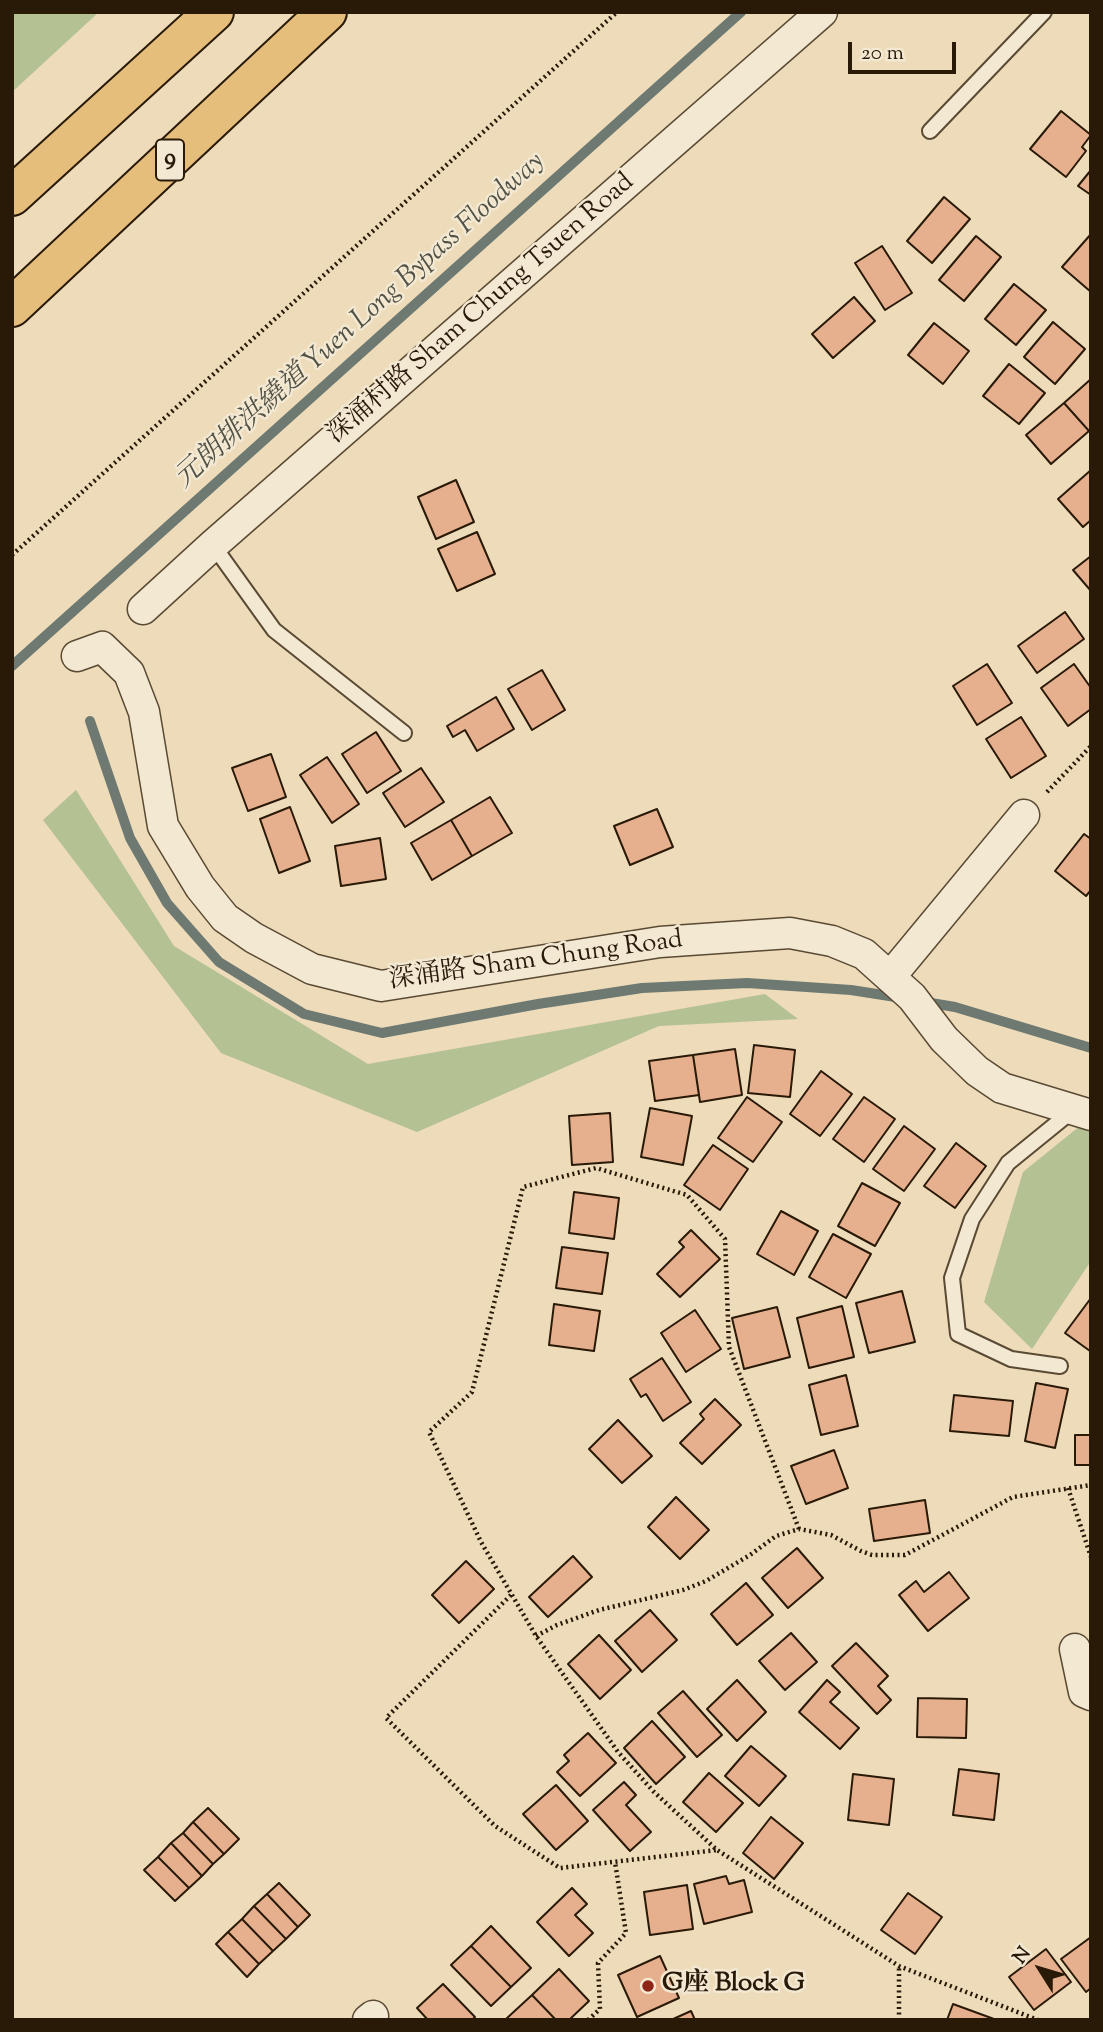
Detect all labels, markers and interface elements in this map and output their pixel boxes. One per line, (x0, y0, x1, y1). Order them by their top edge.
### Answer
scale bar (851, 28, 960, 72)
text: 20 m (861, 39, 904, 69)
road number: 9 (156, 140, 184, 180)
water label: 元朗排洪繞道 Yuen Long Bypass Floodway (169, 147, 553, 497)
street label: 深涌村路 Sham Chung Tsuen Road (322, 168, 642, 452)
street label: 深涌路 Sham Chung Road (387, 926, 685, 998)
north arrow (1005, 1934, 1075, 2004)
text: N (1007, 1942, 1038, 1970)
place label: G座 Block G (662, 1970, 805, 2002)
marker: G座 Block G (640, 1978, 656, 1994)

